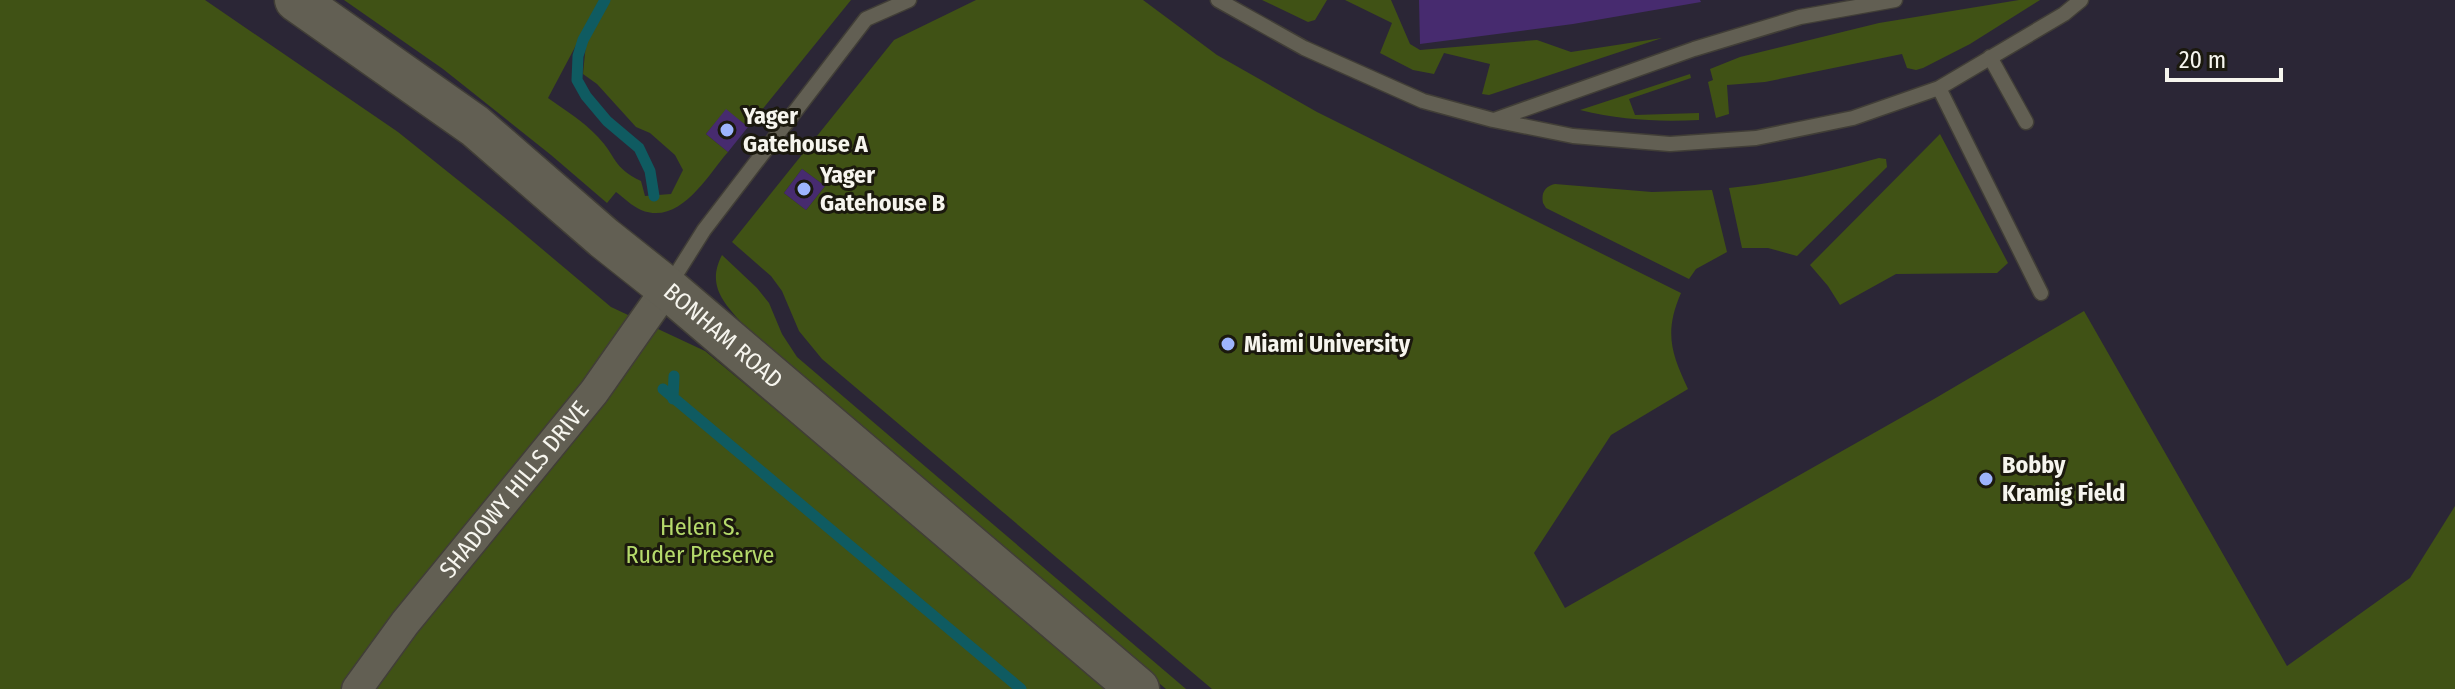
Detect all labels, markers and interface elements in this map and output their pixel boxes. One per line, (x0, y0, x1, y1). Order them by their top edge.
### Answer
scale bar (2167, 32, 2281, 82)
text: 20 m (2179, 46, 2226, 74)
place label: Yager Gatehouse A (742, 102, 869, 158)
marker: Yager Gatehouse A (718, 121, 736, 139)
place label: Yager Gatehouse B (819, 161, 945, 217)
marker: Yager Gatehouse B (795, 180, 813, 198)
street label: BONHAM ROAD (658, 278, 788, 394)
place label: Miami University (1244, 330, 1411, 358)
marker: Miami University (1219, 335, 1237, 353)
street label: SHADOWY HILLS DRIVE (434, 396, 595, 584)
place label: Bobby Kramig Field (2002, 451, 2125, 507)
marker: Bobby Kramig Field (1977, 470, 1995, 488)
park label: Helen S. Ruder Preserve (626, 513, 774, 569)

